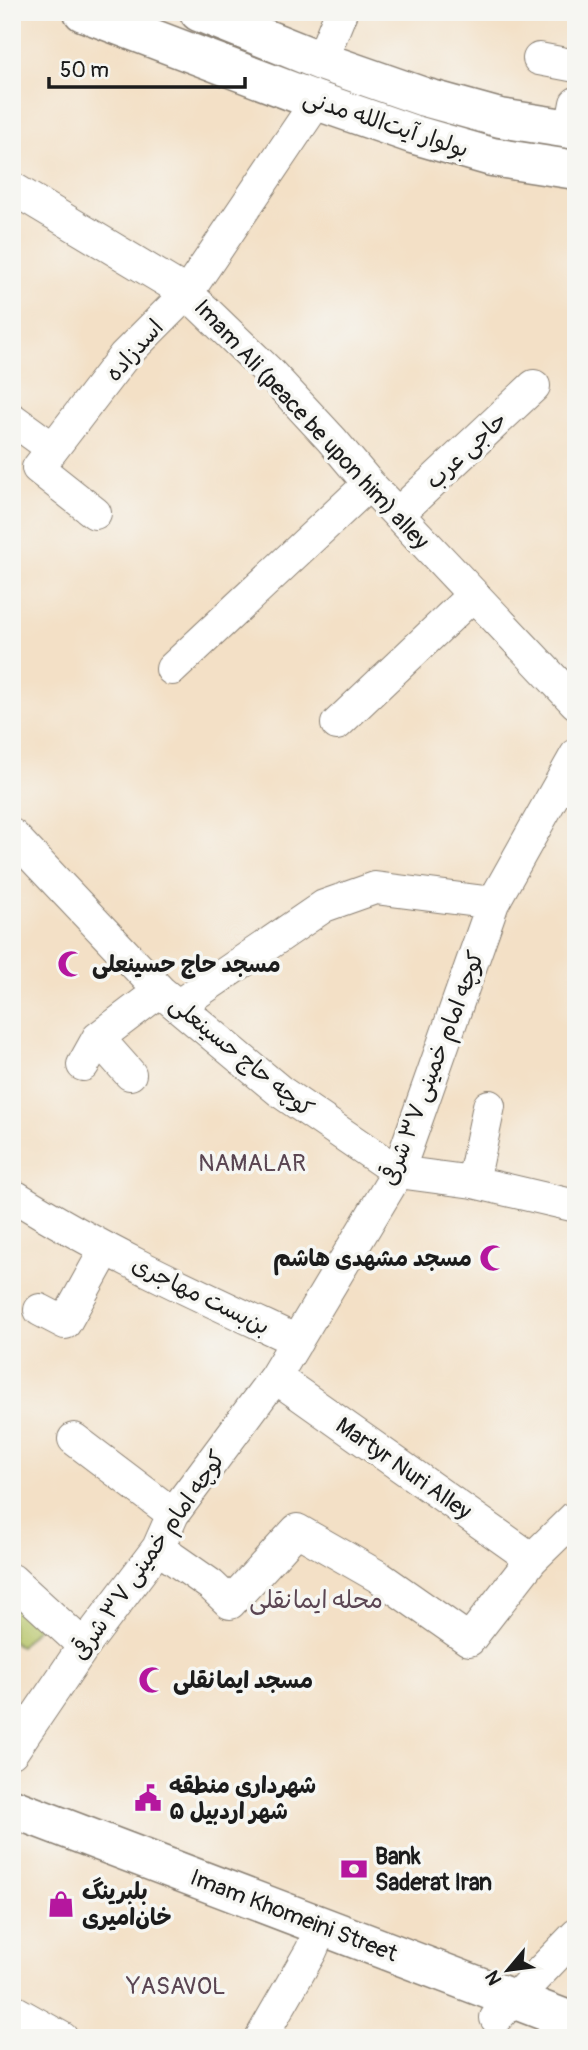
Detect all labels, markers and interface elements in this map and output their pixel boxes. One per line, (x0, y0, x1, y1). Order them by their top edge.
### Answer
scale bar (49, 46, 245, 90)
text: 50 m (60, 57, 109, 84)
street label: بولوار آیت‌الله مدنی (300, 83, 472, 164)
street label: Imam Ali (peace be upon him) alley (188, 293, 435, 556)
street label: اسدزاده (99, 313, 170, 387)
street label: حاجی عرب (420, 405, 513, 495)
street label: کوچه امام خمینی ۳۷ شرقی (374, 947, 494, 1191)
mosque icon: مسجد حاج حسینعلی (56, 949, 86, 979)
place label: مسجد حاج حسینعلی (92, 950, 281, 979)
street label: کوچه حاج حسینعلی (163, 989, 320, 1124)
district label: NAMALAR (198, 1149, 306, 1178)
mosque icon: مسجد مشهدی هاشم (478, 1243, 508, 1273)
place label: مسجد مشهدی هاشم (273, 1244, 472, 1276)
street label: بن‌بست مهاجری (127, 1250, 274, 1341)
street label: Martyr Nuri Alley (330, 1411, 477, 1526)
street label: کوچه امام خمینی ۳۷ شرقی (65, 1445, 234, 1667)
district label: محله ایمانقلی (249, 1586, 383, 1615)
mosque icon: مسجد ایمانقلی (137, 1665, 167, 1695)
place label: مسجد ایمانقلی (173, 1666, 313, 1695)
place label: شهرداری منطقه ۵ شهر اردبیل (169, 1771, 316, 1826)
public building icon: شهرداری منطقه ۵ شهر اردبیل (133, 1783, 163, 1813)
place label: Bank Saderat Iran (375, 1842, 492, 1897)
bank icon: Bank Saderat Iran (339, 1854, 369, 1884)
street label: Imam Khomeini Street (186, 1863, 402, 1969)
place label: بلبرینگ خان‌امیری (82, 1877, 172, 1932)
shop icon: بلبرینگ خان‌امیری (46, 1889, 76, 1919)
north arrow (472, 1934, 542, 2004)
text: N (480, 1966, 508, 1989)
district label: YASAVOL (125, 1972, 226, 2001)

